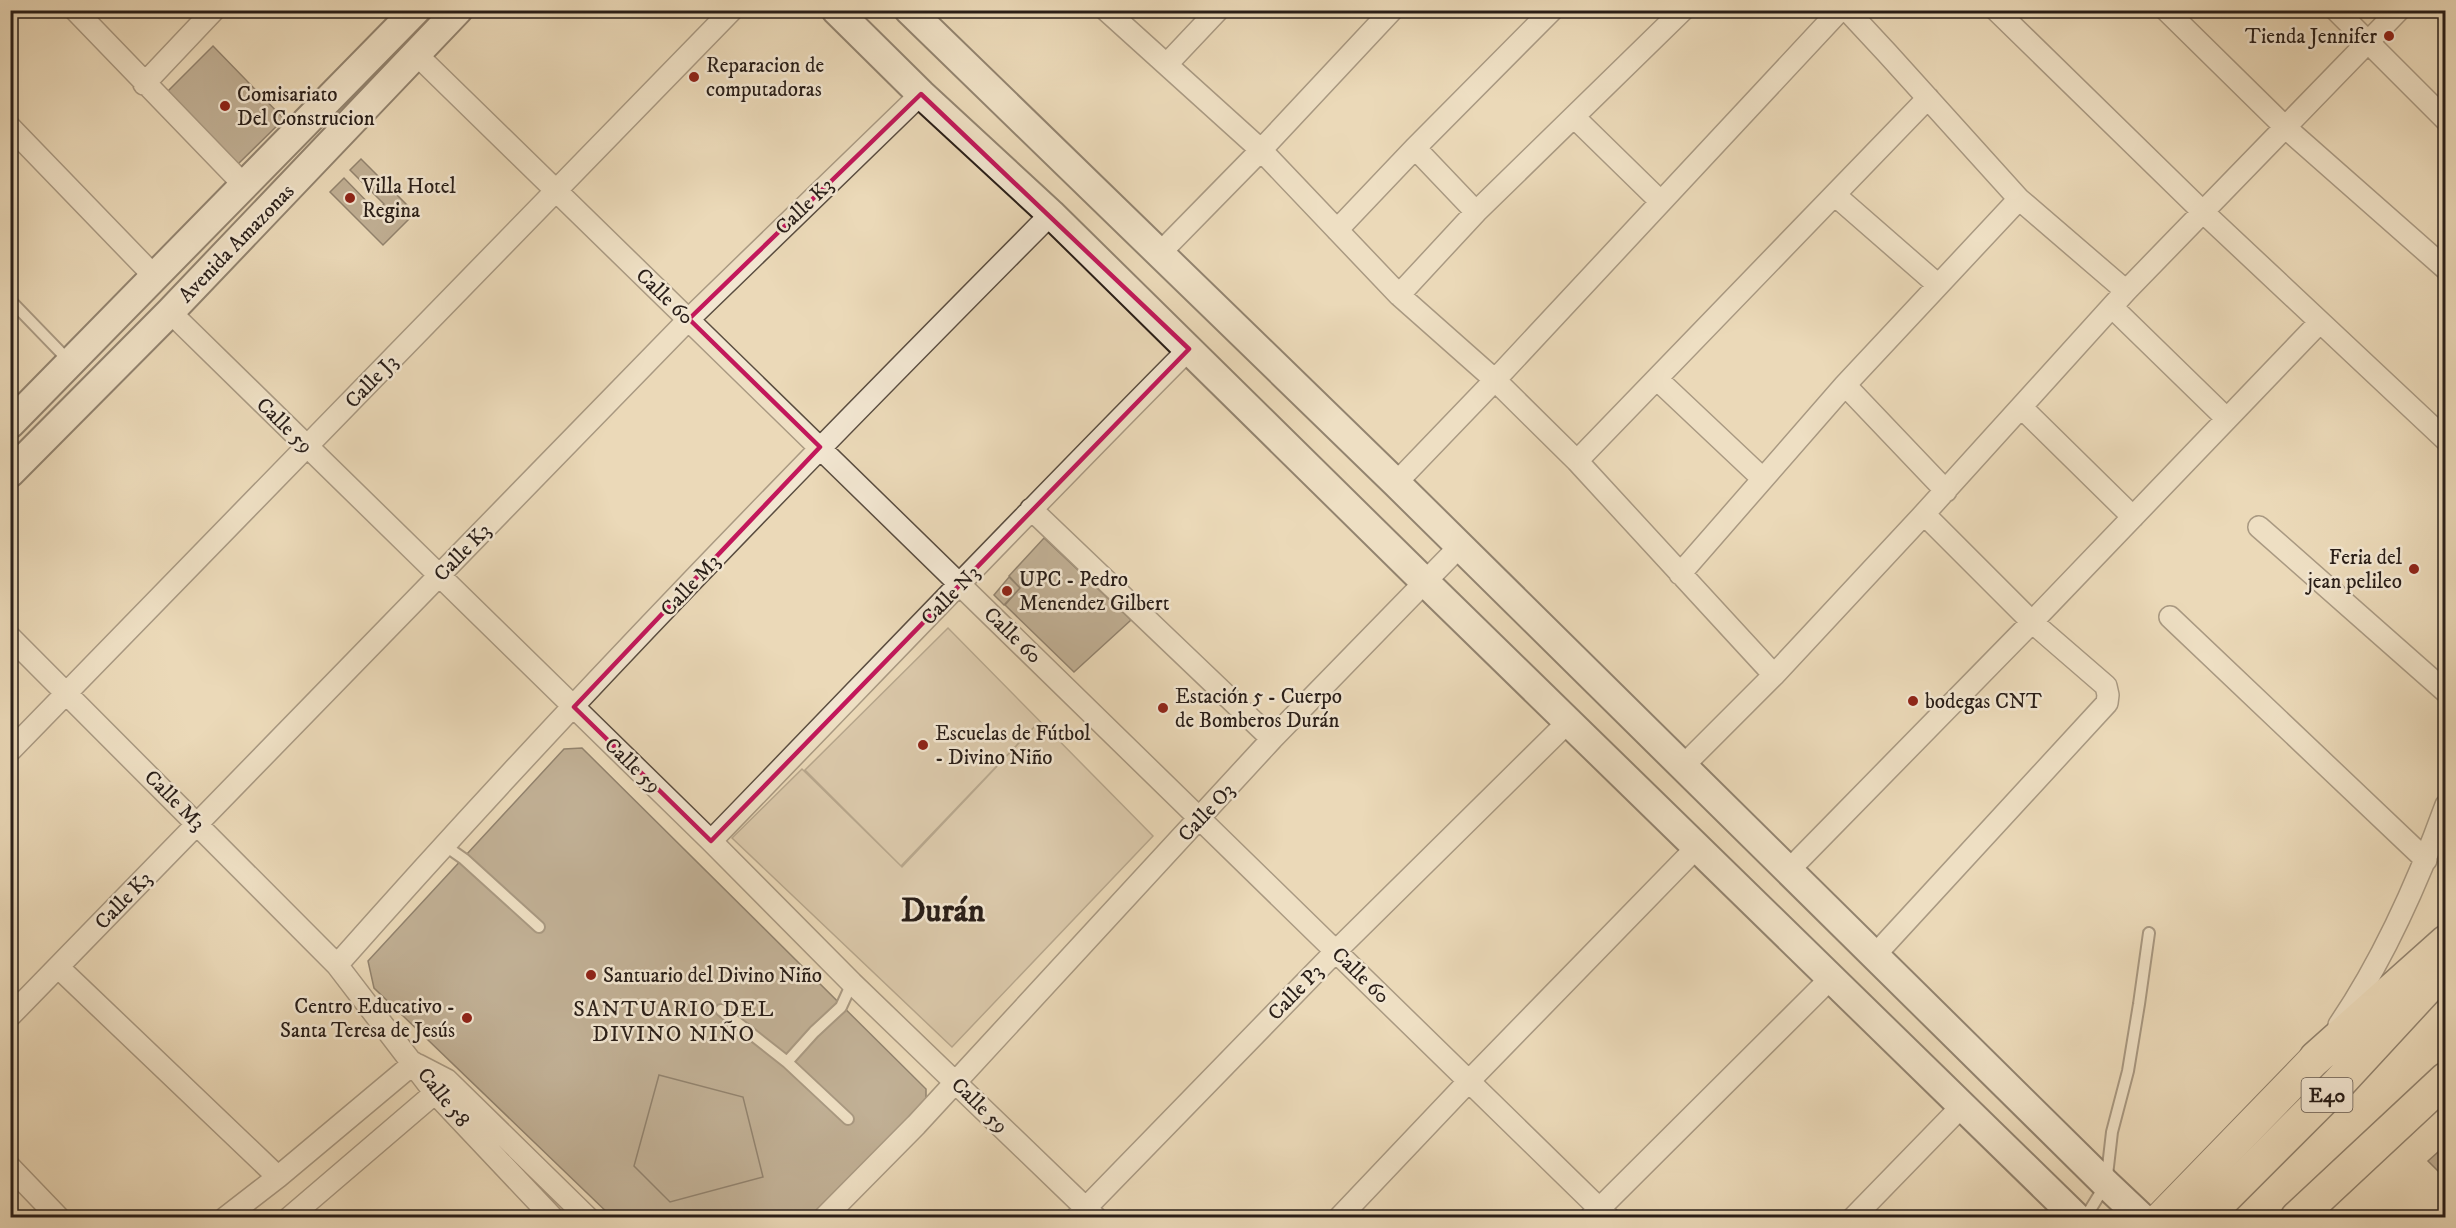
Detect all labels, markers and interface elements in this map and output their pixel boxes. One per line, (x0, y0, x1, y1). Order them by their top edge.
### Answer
place label: Tienda Jennifer (2245, 24, 2377, 50)
marker: Tienda Jennifer (2382, 29, 2396, 43)
place label: Reparacion de computadoras (706, 53, 824, 103)
marker: Reparacion de computadoras (687, 70, 701, 84)
place label: Comisariato Del Construcion (237, 82, 375, 132)
marker: Comisariato Del Construcion (218, 99, 232, 113)
street label: Calle K3 (770, 173, 839, 241)
place label: Villa Hotel Regina (361, 174, 457, 224)
street label: Avenida Amazonas (173, 179, 300, 309)
marker: Villa Hotel Regina (343, 191, 357, 205)
street label: Calle 60 (630, 263, 699, 331)
street label: Calle J3 (340, 349, 404, 414)
street label: Calle 59 (250, 392, 318, 459)
street label: Calle K3 (429, 518, 497, 587)
place label: Feria del jean pelileo (2305, 545, 2403, 595)
street label: Calle M3 (655, 549, 726, 622)
street label: Calle N3 (916, 560, 986, 631)
marker: Feria del jean pelileo (2407, 562, 2421, 576)
place label: UPC - Pedro Menendez Gilbert (1019, 567, 1170, 617)
marker: UPC - Pedro Menendez Gilbert (1000, 584, 1014, 598)
street label: Calle 60 (978, 602, 1047, 670)
place label: Estación 5 - Cuerpo de Bomberos Durán (1175, 684, 1342, 734)
place label: bodegas CNT (1925, 689, 2042, 715)
marker: bodegas CNT (1906, 694, 1920, 708)
marker: Estación 5 - Cuerpo de Bomberos Durán (1156, 701, 1170, 715)
place label: Escuelas de Fútbol - Divino Niño (935, 721, 1091, 771)
street label: Calle 59 (598, 732, 666, 799)
marker: Escuelas de Fútbol - Divino Niño (916, 738, 930, 752)
street label: Calle M3 (138, 765, 210, 837)
street label: Calle O3 (1173, 778, 1241, 848)
street label: Calle K3 (90, 866, 158, 935)
district label: Durán (901, 891, 986, 932)
street label: Calle 60 (1326, 942, 1395, 1010)
street label: Calle P3 (1263, 959, 1329, 1026)
place label: Santuario del Divino Niño (603, 963, 822, 989)
marker: Santuario del Divino Niño (584, 968, 598, 982)
place label: Centro Educativo - Santa Teresa de Jesús (280, 994, 455, 1044)
district label: SANTUARIO DEL DIVINO NIÑO (573, 996, 775, 1048)
marker: Centro Educativo - Santa Teresa de Jesús (460, 1011, 474, 1025)
street label: Calle 58 (411, 1062, 475, 1133)
street label: Calle 59 (945, 1072, 1013, 1139)
road number: E40 (2302, 1078, 2352, 1112)

